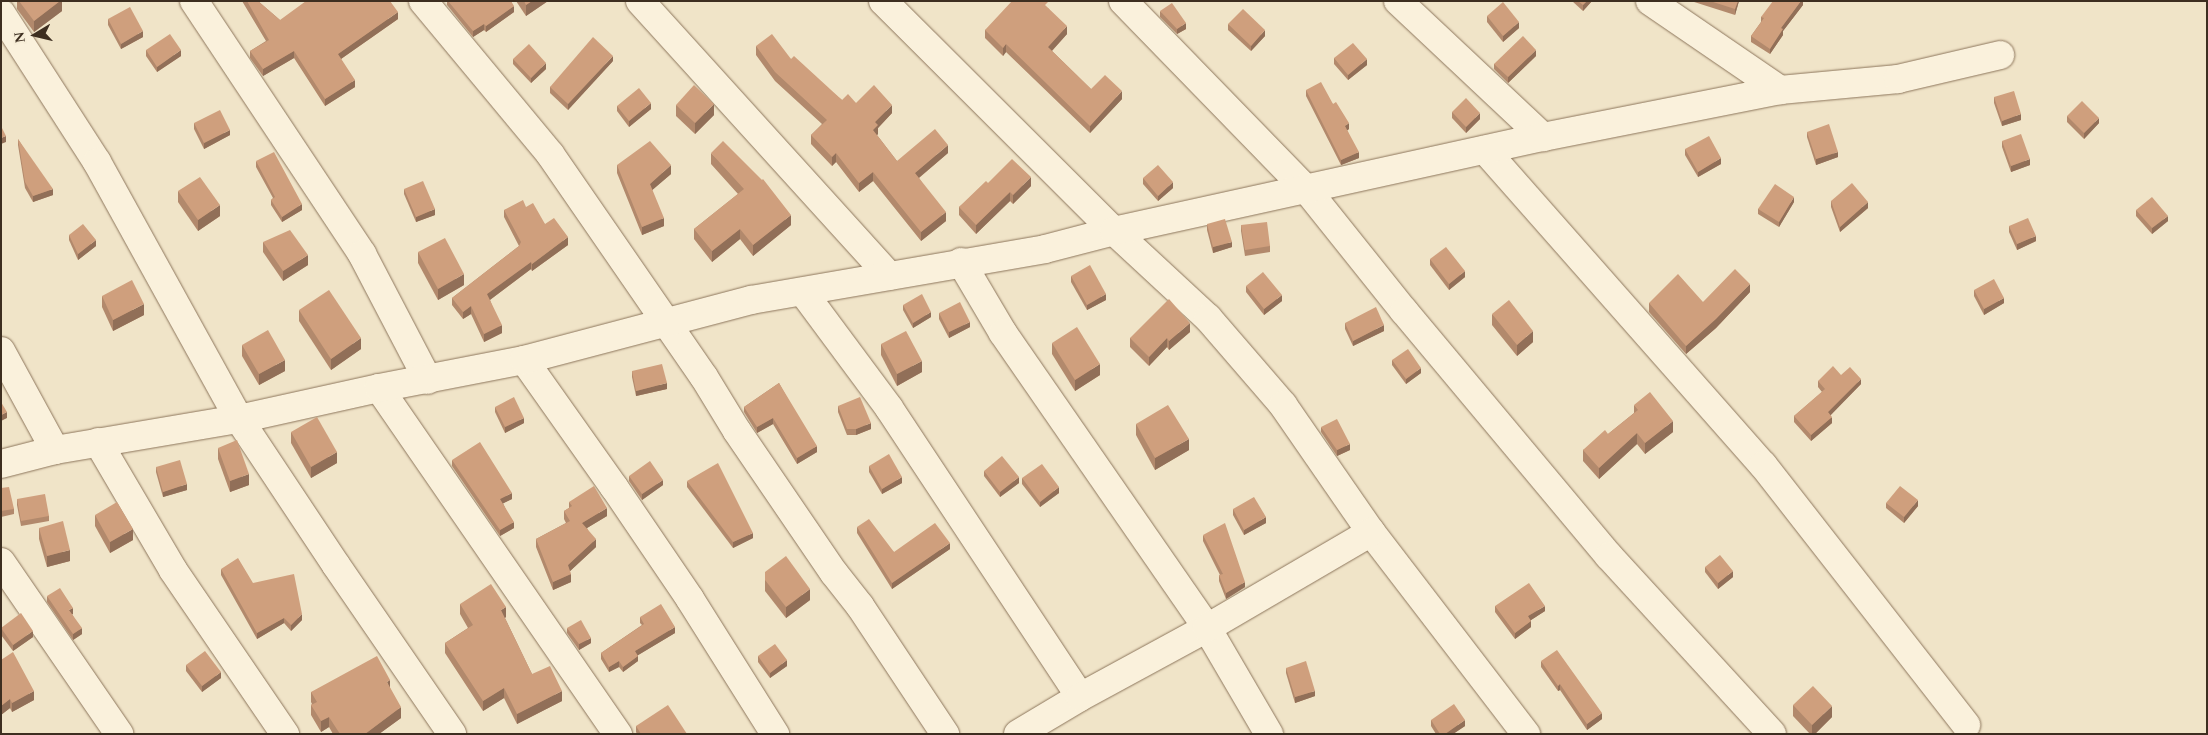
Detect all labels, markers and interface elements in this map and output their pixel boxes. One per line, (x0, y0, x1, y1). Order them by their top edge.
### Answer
north arrow (10, 10, 60, 60)
text: N (8, 30, 31, 45)

